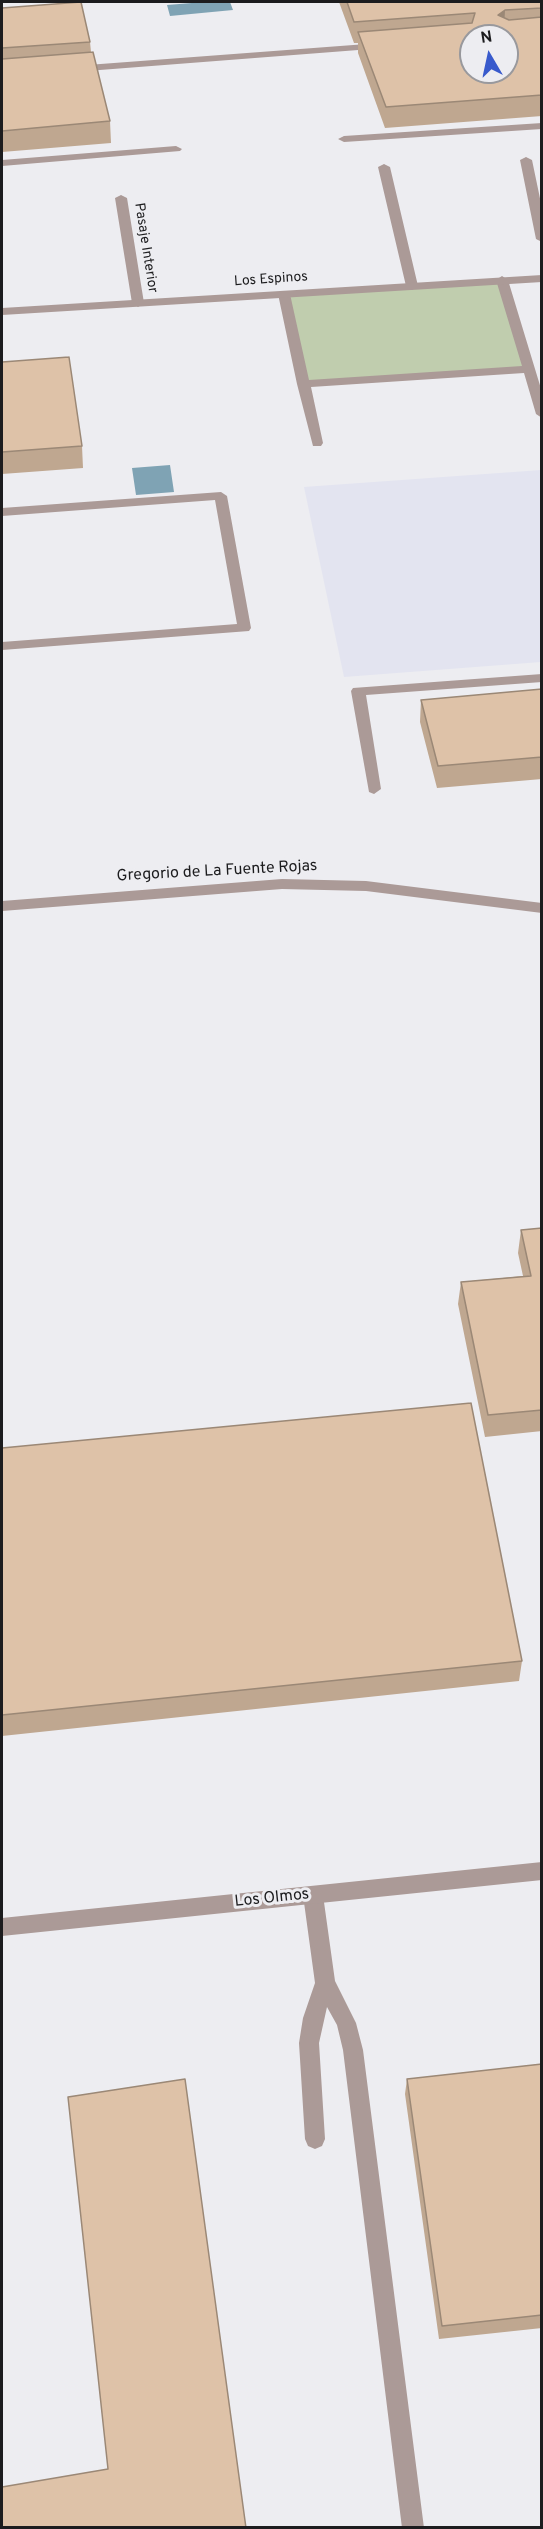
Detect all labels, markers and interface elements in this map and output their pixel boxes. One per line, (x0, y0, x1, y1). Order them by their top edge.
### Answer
north arrow (459, 24, 519, 84)
text: N (479, 27, 494, 49)
street label: Pasaje Interior (130, 202, 160, 294)
street label: Los Espinos (234, 269, 308, 291)
street label: Gregorio de La Fuente Rojas (116, 857, 318, 887)
street label: Los Olmos (234, 1886, 310, 1912)

